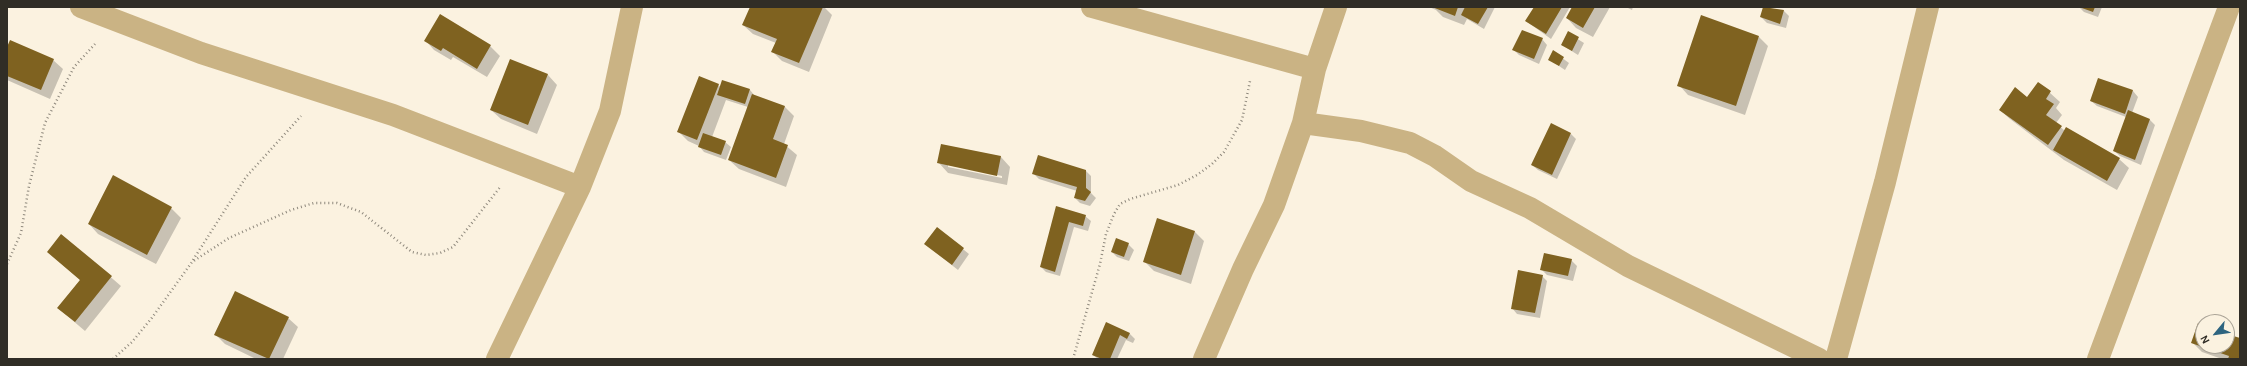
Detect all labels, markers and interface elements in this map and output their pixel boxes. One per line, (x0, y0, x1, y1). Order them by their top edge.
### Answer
north arrow (2195, 314, 2235, 354)
text: N (2197, 333, 2213, 346)

